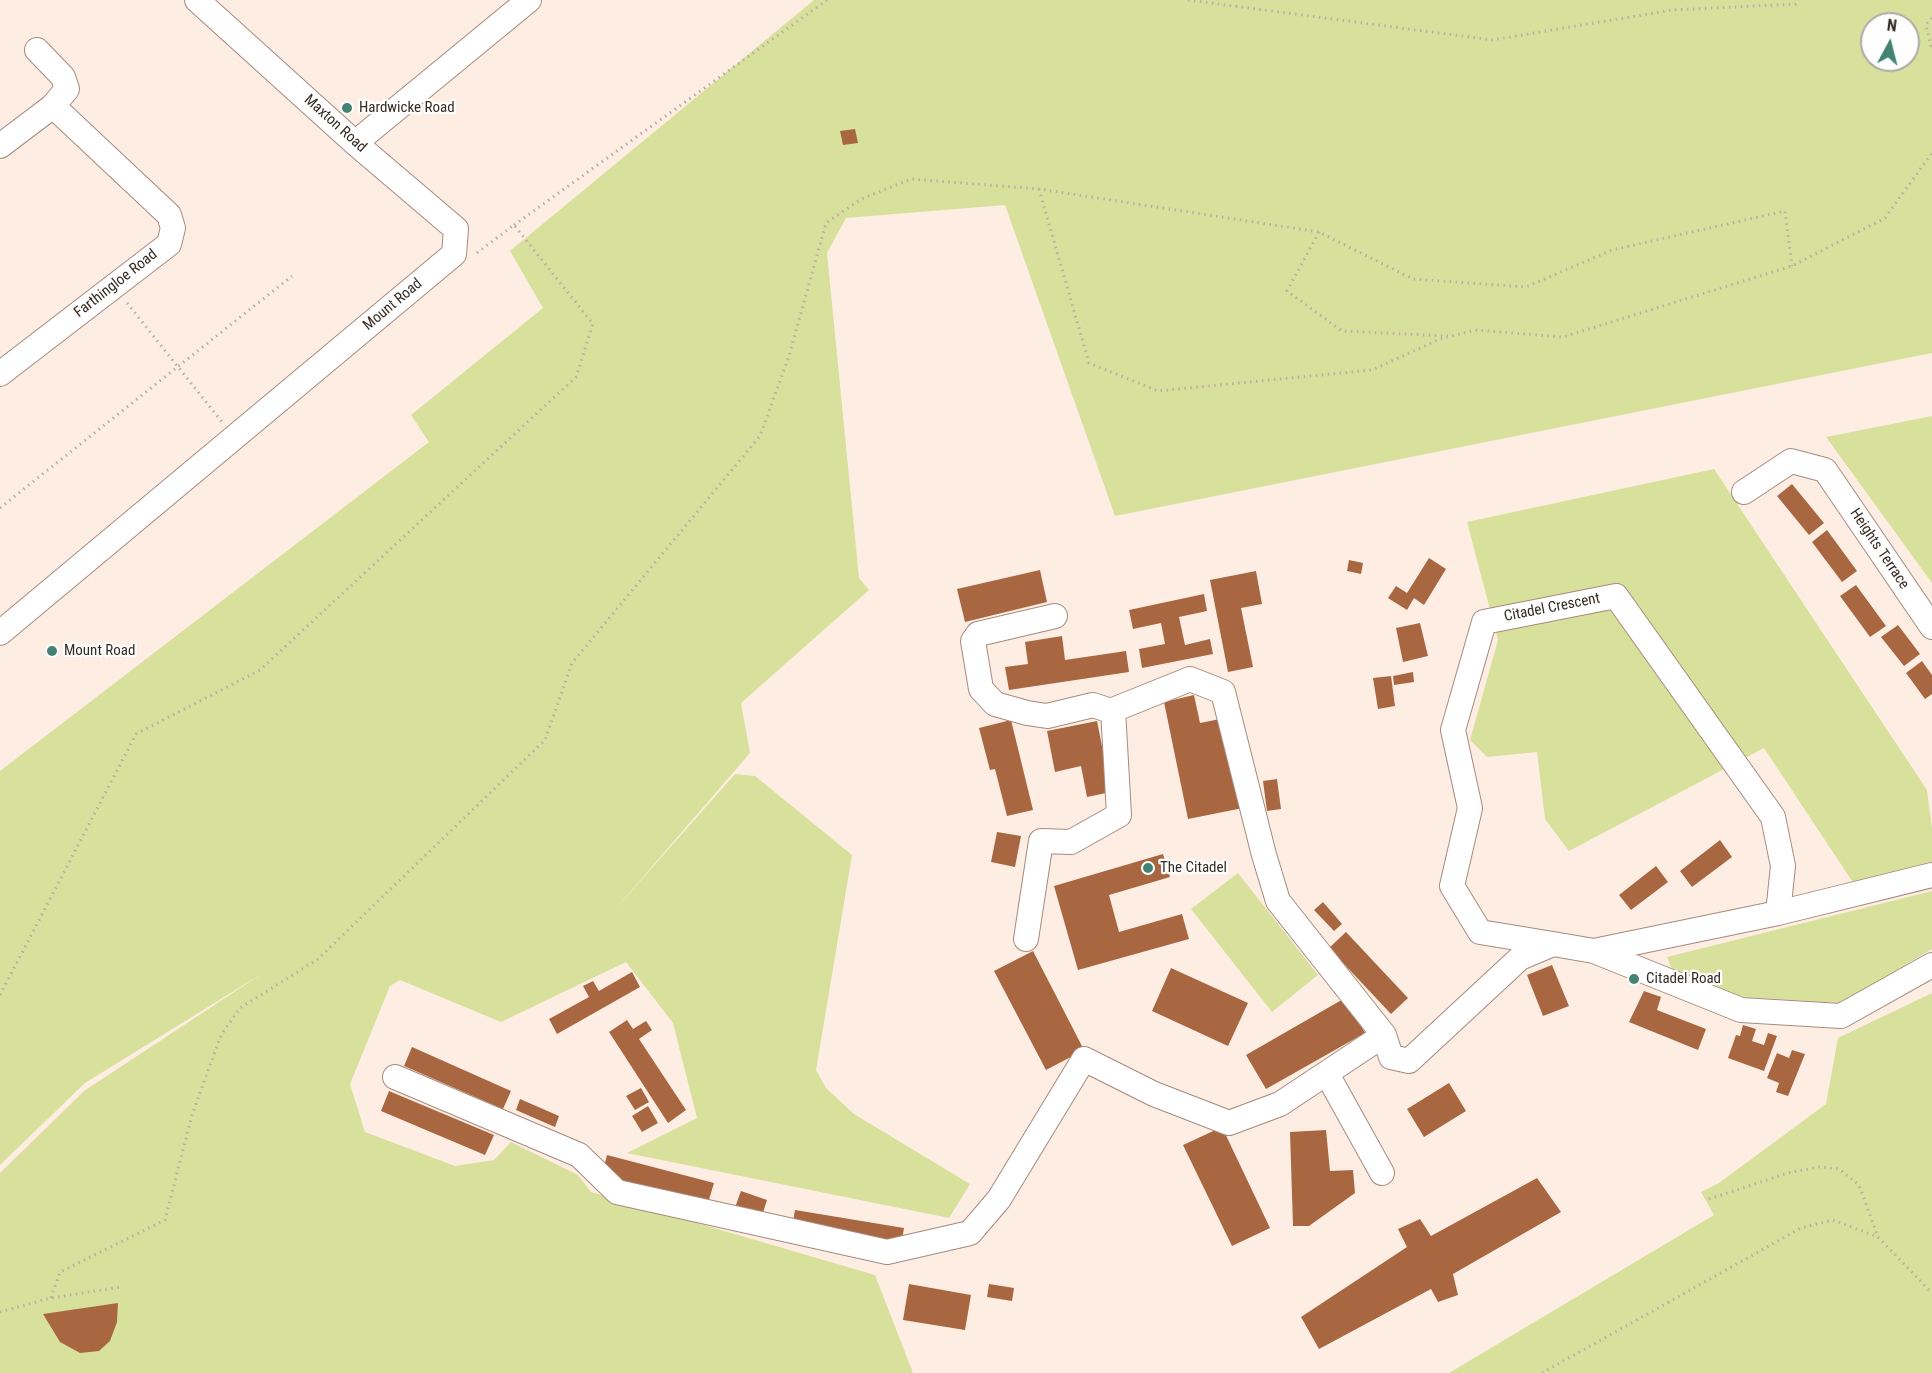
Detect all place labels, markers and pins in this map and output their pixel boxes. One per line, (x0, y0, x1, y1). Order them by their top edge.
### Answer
place label: Hardwicke Road (359, 99, 455, 117)
marker: Hardwicke Road (340, 101, 354, 115)
place label: Mount Road (64, 642, 135, 660)
marker: Mount Road (45, 644, 59, 658)
place label: The Citadel (1160, 859, 1227, 877)
marker: The Citadel (1141, 861, 1155, 875)
place label: Citadel Road (1646, 970, 1721, 988)
marker: Citadel Road (1627, 972, 1641, 986)

